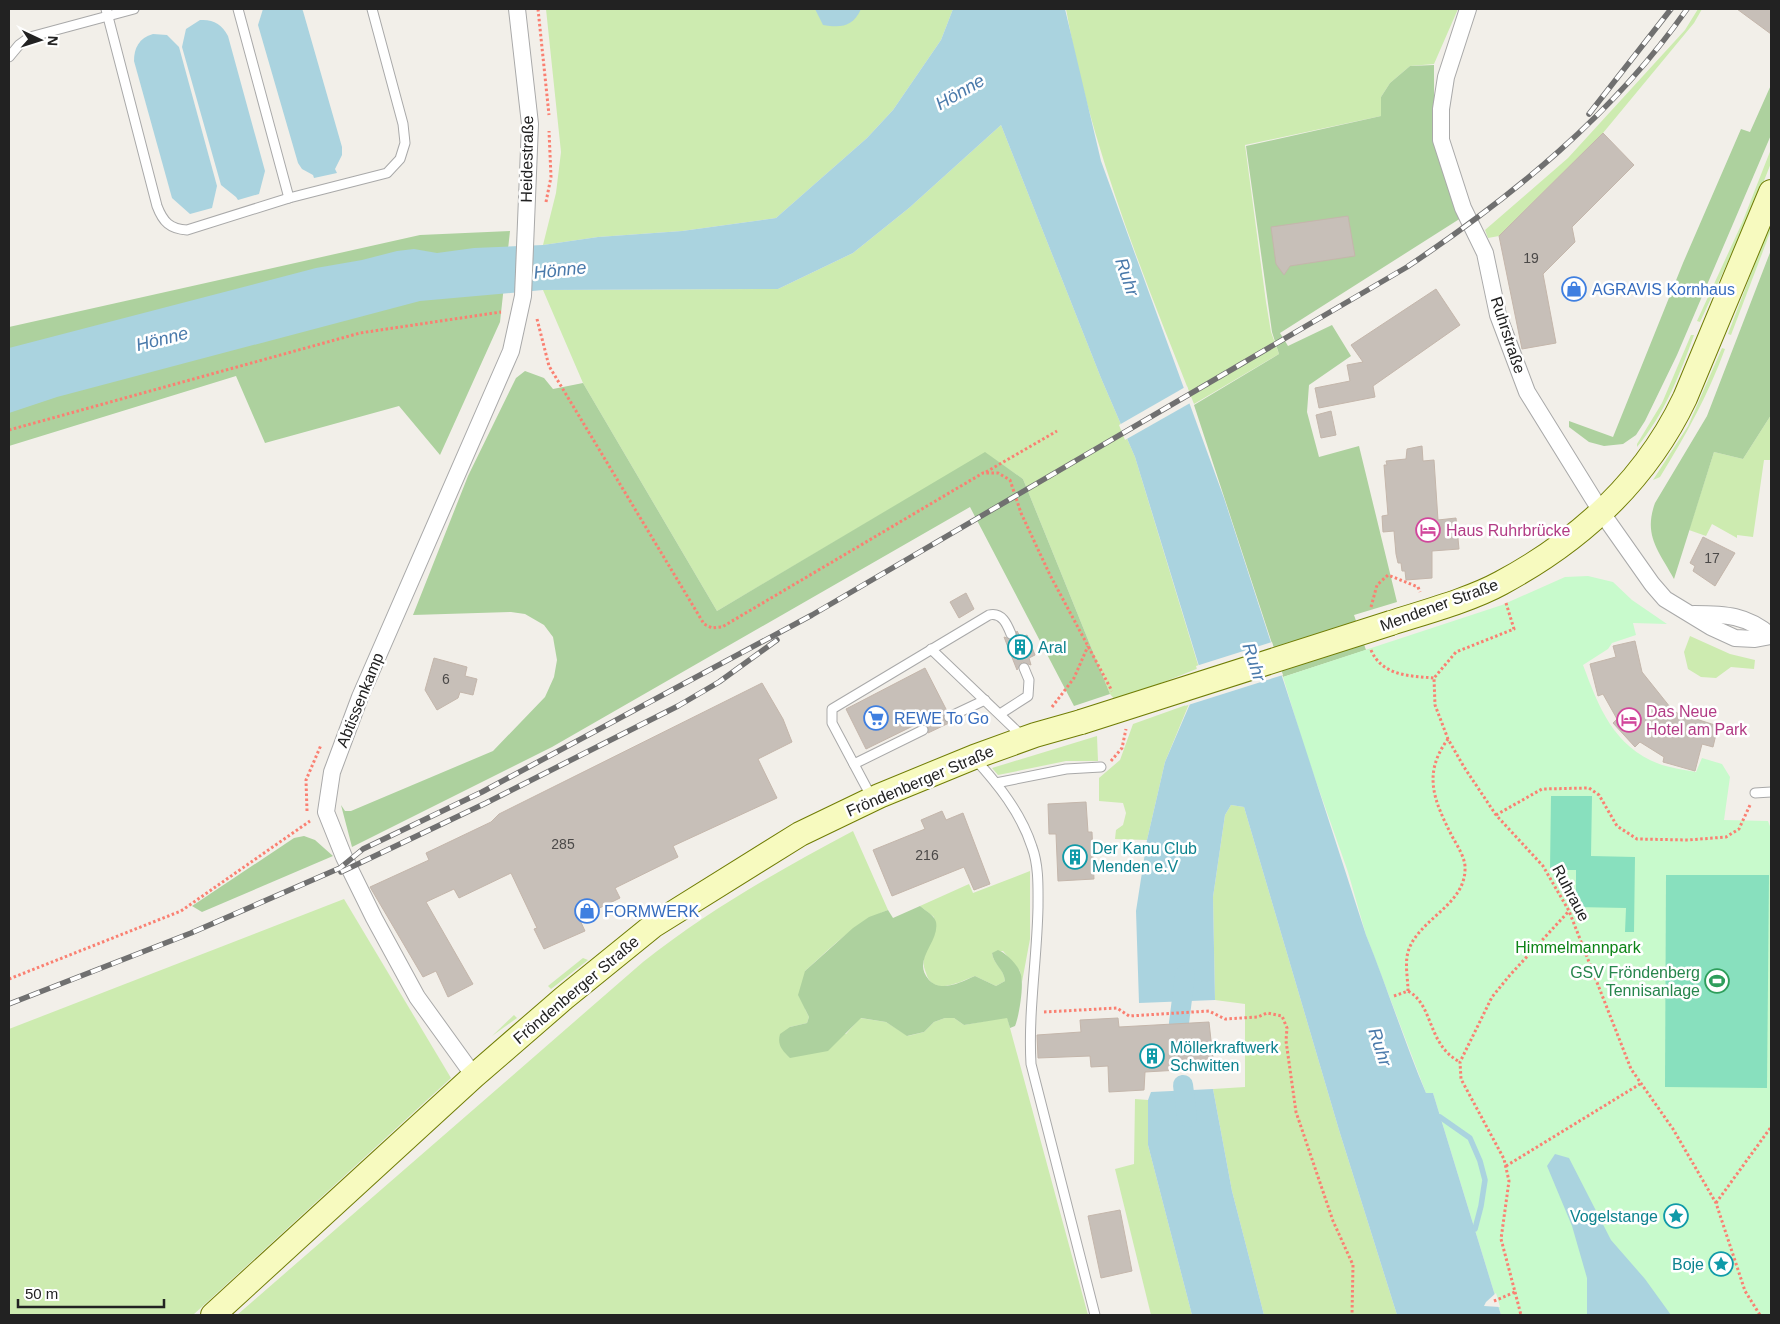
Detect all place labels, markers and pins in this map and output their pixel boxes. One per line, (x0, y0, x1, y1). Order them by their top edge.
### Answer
shop icon: AGRAVIS Kornhaus (1561, 276, 1587, 302)
place label: AGRAVIS Kornhaus (1592, 281, 1735, 298)
hotel icon: Haus Ruhrbrücke (1415, 517, 1441, 543)
place label: Haus Ruhrbrücke (1446, 522, 1571, 539)
building icon: Aral (1007, 634, 1033, 660)
place label: Aral (1038, 639, 1066, 656)
place label: Das Neue Hotel am Park (1646, 703, 1748, 738)
supermarket icon: REWE To Go (863, 705, 889, 731)
hotel icon: Das Neue Hotel am Park (1616, 707, 1642, 733)
place label: REWE To Go (894, 710, 989, 727)
place label: Der Kanu Club Menden e.V (1092, 840, 1197, 875)
building icon: Der Kanu Club Menden e.V (1062, 844, 1088, 870)
shop icon: FORMWERK (574, 898, 600, 924)
place label: FORMWERK (604, 903, 699, 920)
place label: GSV Fröndenberg Tennisanlage (1570, 964, 1700, 999)
sports icon: GSV Fröndenberg Tennisanlage (1704, 968, 1730, 994)
place label: Möllerkraftwerk Schwitten (1170, 1039, 1279, 1074)
building icon: Möllerkraftwerk Schwitten (1139, 1043, 1165, 1069)
place icon: Vogelstange (1663, 1203, 1689, 1229)
place label: Vogelstange (1570, 1208, 1658, 1225)
place icon: Boje (1708, 1251, 1734, 1277)
place label: Boje (1672, 1256, 1704, 1273)

